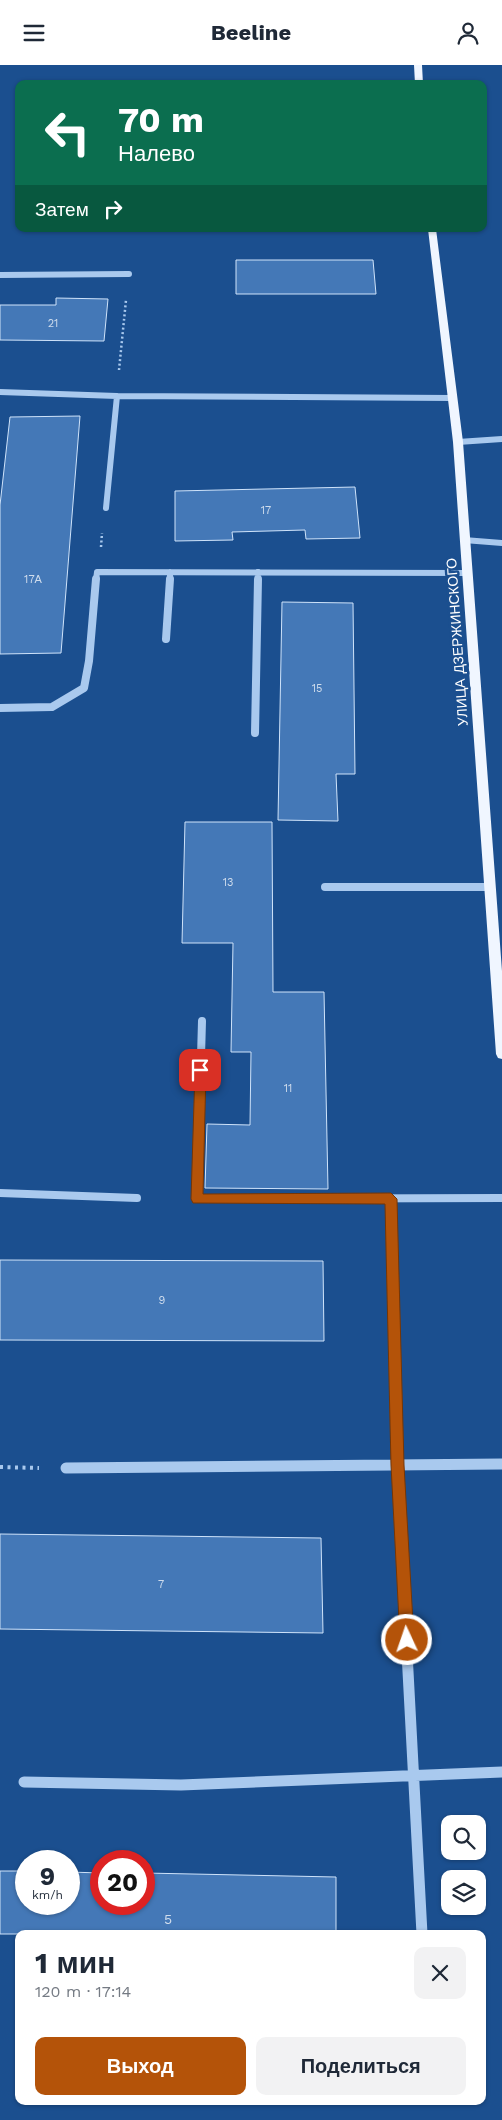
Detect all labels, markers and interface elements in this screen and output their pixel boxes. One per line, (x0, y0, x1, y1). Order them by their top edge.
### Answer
icon: menu (20, 19, 48, 47)
icon: person (454, 19, 482, 47)
text: Beeline (211, 20, 291, 45)
text: 70 m (118, 99, 204, 141)
icon: left (35, 100, 100, 165)
text: Налево (118, 141, 195, 166)
icon: right (99, 195, 127, 223)
text: Затем (35, 198, 89, 221)
house number: 21 (48, 317, 58, 330)
house number: 17 (261, 504, 271, 517)
street label: УЛИЦА ДЗЕРЖИНСКОГО (443, 557, 471, 727)
house number: 17А (24, 573, 43, 586)
house number: 15 (312, 682, 322, 695)
house number: 13 (223, 876, 233, 889)
pin (179, 1049, 221, 1091)
icon: arrive (186, 1056, 214, 1084)
house number: 11 (284, 1082, 292, 1095)
house number: 9 (159, 1294, 166, 1307)
house number: 7 (158, 1578, 164, 1591)
position arrow (380, 1613, 432, 1665)
map controls (441, 1815, 486, 1915)
button: search (441, 1815, 486, 1860)
speed limit sign: 20 (90, 1850, 155, 1915)
text: 9 (40, 1862, 55, 1891)
button: layers (441, 1870, 486, 1915)
text: km/h (32, 1888, 63, 1902)
house number: 5 (164, 1911, 172, 1927)
text: 1 мин (35, 1945, 115, 1980)
button: close (414, 1947, 466, 1999)
text: 120 m · 17:14 (35, 1982, 131, 2001)
button: Выход (35, 2037, 246, 2095)
button: Поделиться (256, 2037, 466, 2095)

